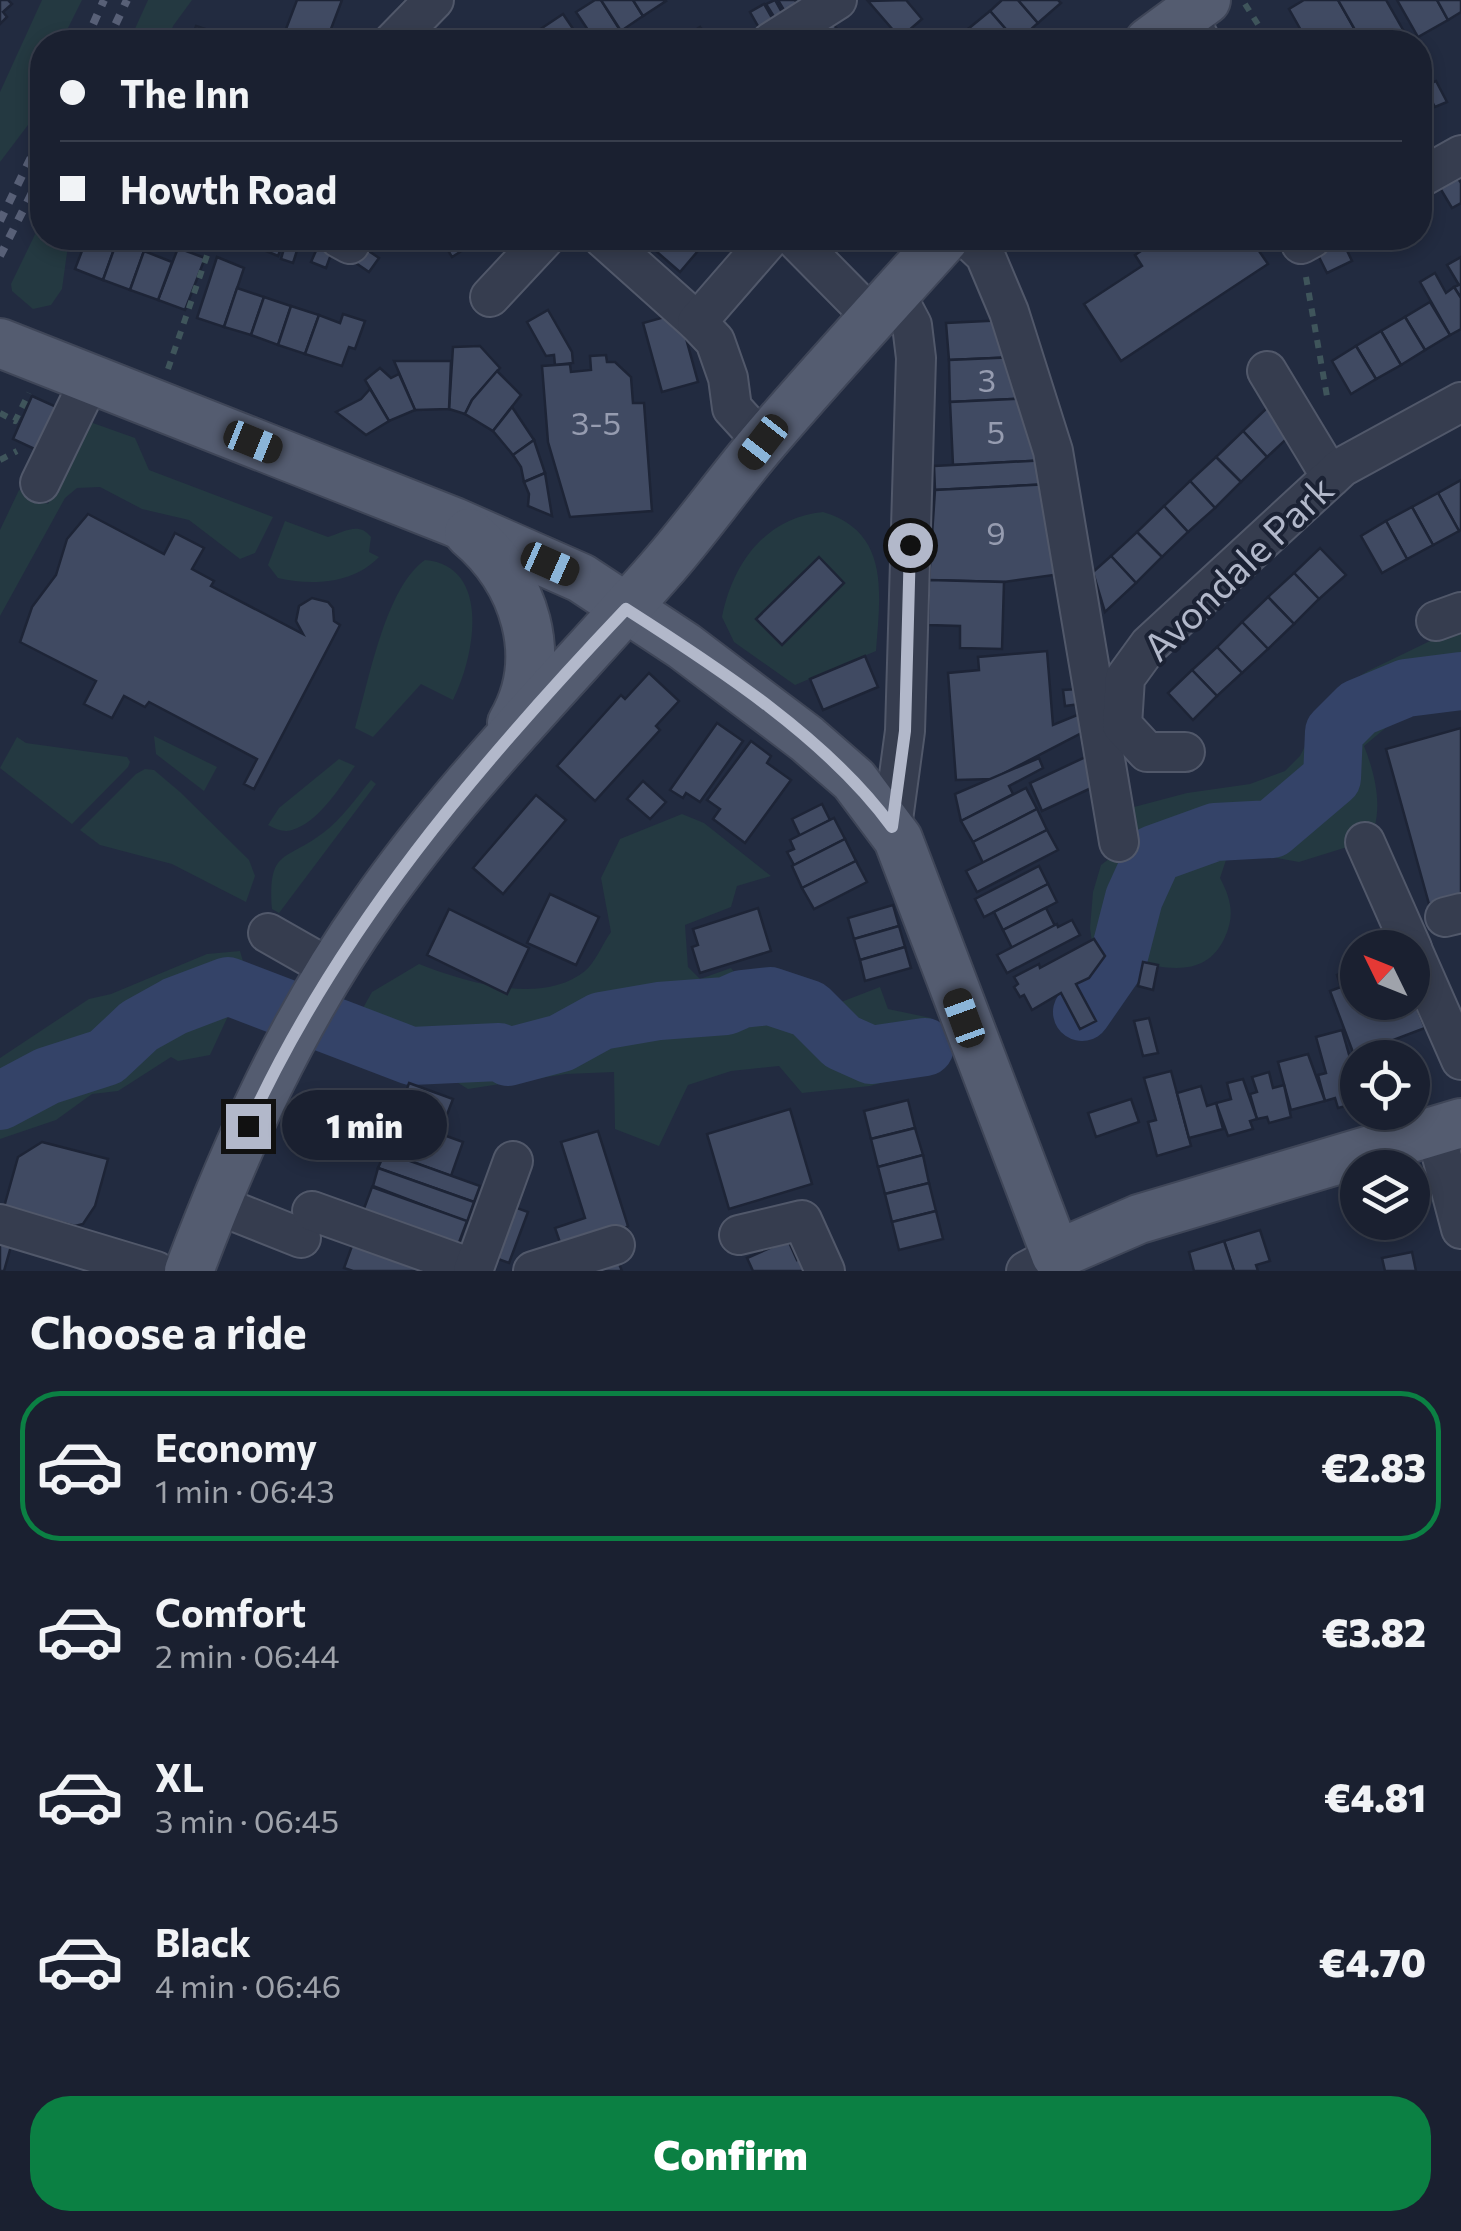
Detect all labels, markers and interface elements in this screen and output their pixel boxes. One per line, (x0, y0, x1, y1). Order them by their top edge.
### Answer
text: The Inn (120, 69, 250, 116)
text: Howth Road (120, 165, 337, 212)
house number: 3 (978, 359, 996, 399)
house number: 3-5 (571, 402, 621, 442)
car (733, 409, 793, 475)
house number: 5 (987, 411, 1005, 451)
car (220, 417, 286, 467)
street label: Avondale Park (1132, 465, 1342, 669)
house number: 9 (986, 512, 1006, 552)
route start (888, 523, 933, 568)
car (516, 538, 584, 590)
north arrow (1340, 930, 1430, 1020)
map controls (1340, 930, 1430, 1240)
car (940, 985, 988, 1051)
button: locate (1340, 1040, 1430, 1130)
callout: 1 min (283, 1091, 448, 1161)
route end (226, 1104, 271, 1149)
text: 1 min (326, 1105, 403, 1145)
button: layers (1340, 1150, 1430, 1240)
text: Choose a ride (30, 1303, 307, 1358)
icon: car (35, 1421, 125, 1511)
text: Economy (155, 1423, 317, 1470)
text: €2.83 (1321, 1443, 1426, 1490)
text: 1 min · 06:43 (155, 1470, 334, 1510)
icon: car (35, 1586, 125, 1676)
text: Comfort (155, 1588, 306, 1635)
text: €3.82 (1322, 1608, 1426, 1655)
text: 2 min · 06:44 (155, 1635, 339, 1675)
icon: car (35, 1751, 125, 1841)
text: XL (155, 1753, 204, 1800)
text: €4.81 (1324, 1773, 1426, 1820)
text: 3 min · 06:45 (155, 1800, 339, 1840)
icon: car (35, 1916, 125, 2006)
text: Black (155, 1918, 251, 1965)
text: €4.70 (1319, 1938, 1426, 1985)
text: 4 min · 06:46 (155, 1965, 341, 2005)
button: Confirm (30, 2096, 1431, 2211)

